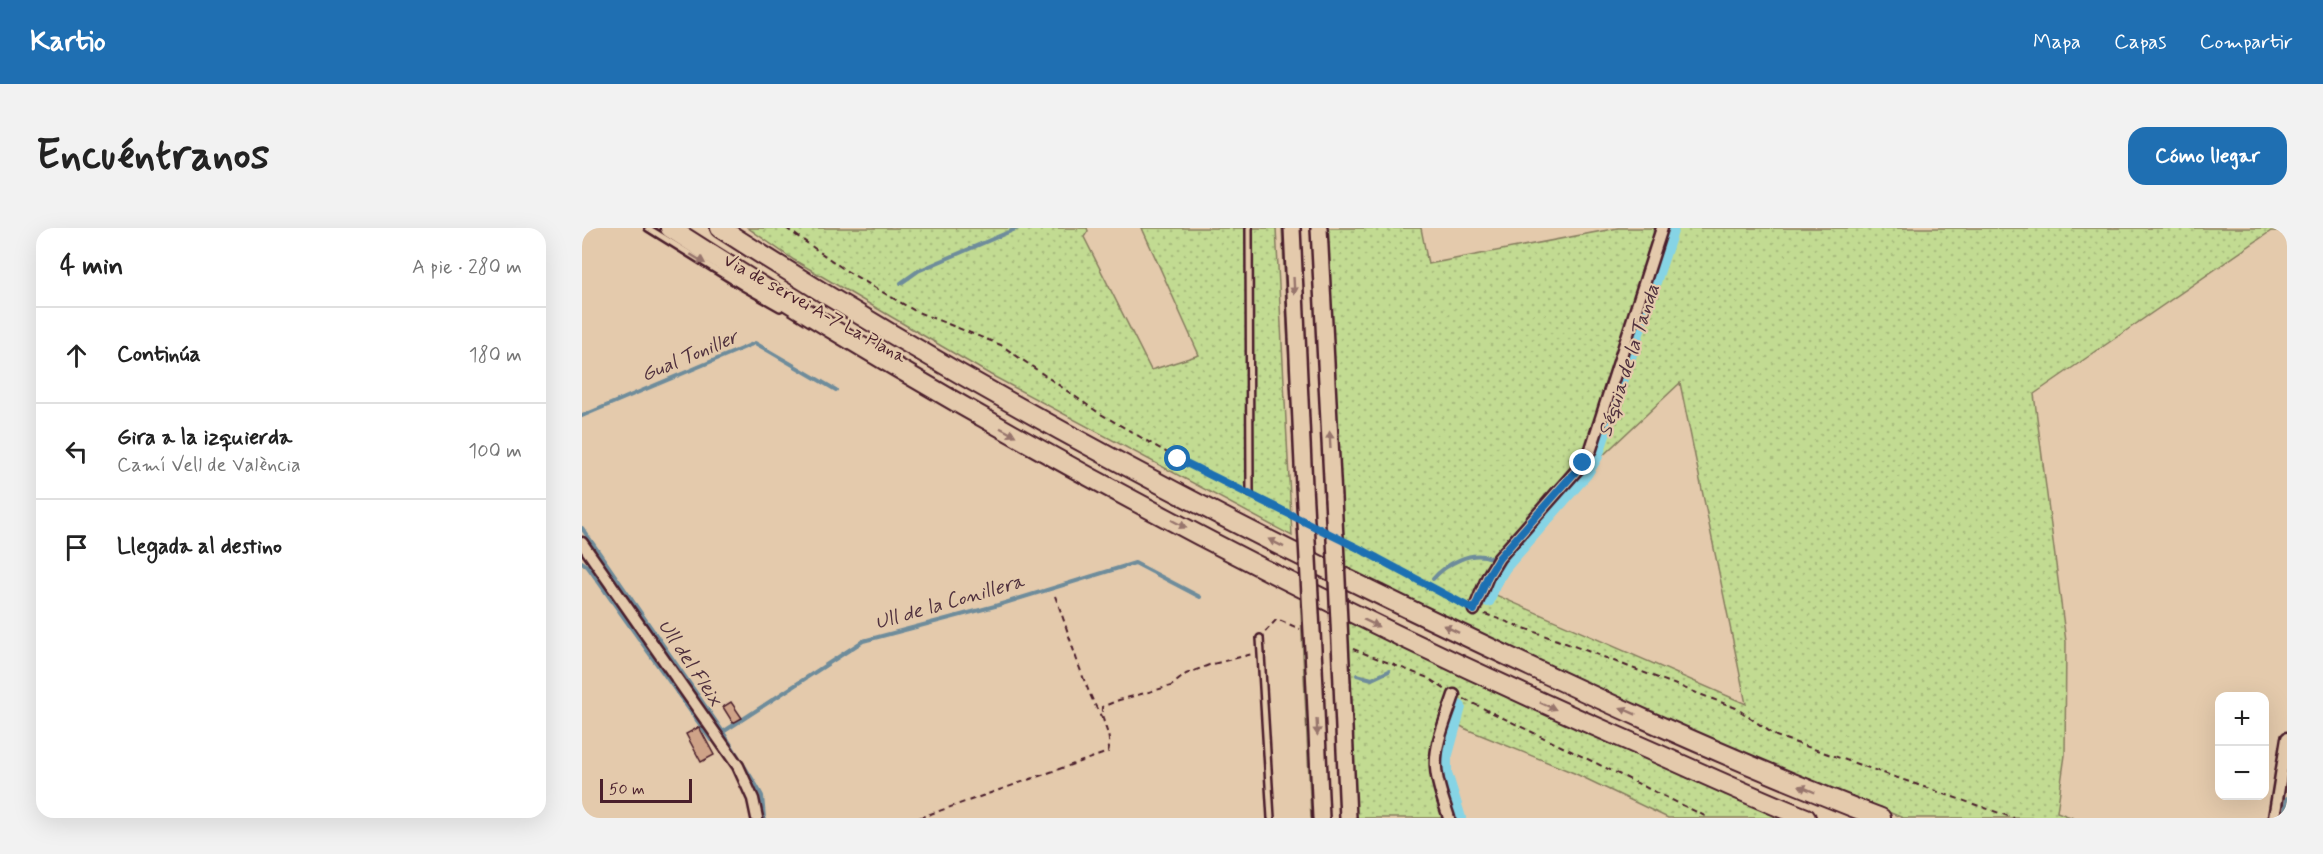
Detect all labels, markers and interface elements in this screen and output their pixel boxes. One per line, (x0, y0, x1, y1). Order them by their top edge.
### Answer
text: Kartio (30, 24, 106, 61)
text: Mapa (2033, 28, 2081, 56)
text: Capas (2114, 28, 2167, 56)
text: Compartir (2200, 28, 2293, 56)
button: Cómo llegar (2128, 127, 2287, 185)
text: Encuéntranos (36, 129, 269, 184)
street label: Via de servei A-7 La Plana (719, 249, 910, 369)
text: 4 min (60, 250, 123, 284)
one-way arrow (690, 253, 706, 264)
text: A pie · 280 m (412, 254, 522, 281)
one-way arrow (1290, 277, 1299, 296)
water label: Séquia de la Tanda (1592, 281, 1667, 440)
water label: Gual Toniller (637, 323, 744, 389)
icon: ahead (60, 339, 93, 372)
text: Continúa (117, 341, 201, 369)
text: 180 m (469, 342, 522, 369)
text: Gira a la izquierda (117, 424, 292, 452)
one-way arrow (999, 427, 1016, 437)
one-way arrow (1325, 430, 1334, 449)
icon: left (60, 435, 93, 468)
text: 100 m (468, 438, 522, 465)
route start (1164, 445, 1190, 471)
route end (1569, 449, 1595, 475)
text: Camí Vell de València (117, 452, 301, 479)
one-way arrow (1171, 519, 1188, 529)
icon: arrive (60, 531, 93, 564)
text: Llegada al destino (117, 533, 282, 561)
one-way arrow (1268, 539, 1285, 548)
water label: Ull de la Conillera (872, 568, 1028, 637)
water label: Ull del Fleix (651, 614, 729, 712)
one-way arrow (1363, 618, 1380, 627)
one-way arrow (1443, 625, 1460, 634)
map controls (2215, 692, 2269, 800)
button: + (2215, 692, 2269, 746)
one-way arrow (1539, 701, 1557, 711)
one-way arrow (1619, 706, 1637, 716)
one-way arrow (1312, 717, 1321, 736)
button: − (2215, 746, 2269, 800)
scale bar (600, 776, 692, 804)
text: 50 m (609, 779, 645, 800)
one-way arrow (1798, 784, 1816, 793)

